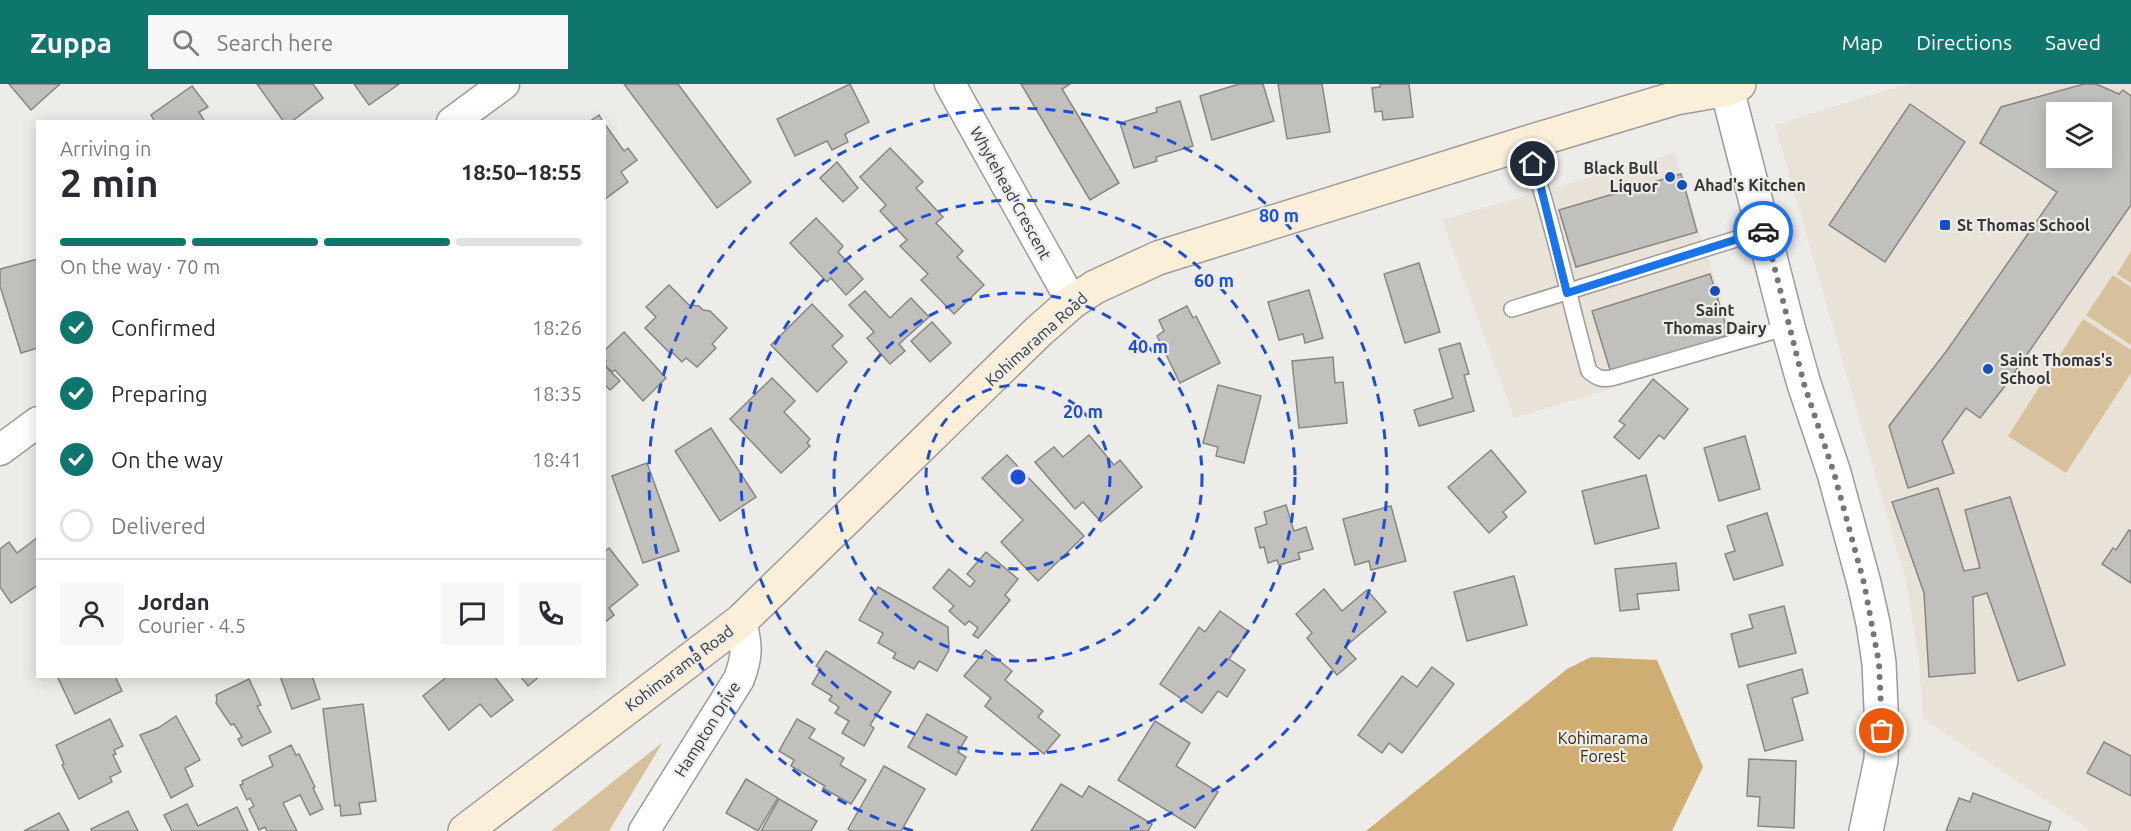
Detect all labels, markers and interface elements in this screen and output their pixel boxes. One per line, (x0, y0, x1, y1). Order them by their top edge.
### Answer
search box (148, 15, 568, 69)
icon: search (169, 26, 202, 59)
text: Zuppa (30, 27, 112, 58)
text: Search here (217, 30, 333, 55)
text: Map (1842, 30, 1883, 54)
text: Directions (1916, 30, 2012, 54)
text: Saved (2045, 30, 2101, 54)
map controls (2046, 102, 2112, 168)
button: layers (2046, 102, 2112, 168)
street label: Whytehead Crescent (967, 123, 1055, 263)
text: Arriving in (60, 137, 151, 160)
pin (1507, 138, 1558, 189)
icon: home (1516, 147, 1549, 180)
text: 18:50–18:55 (461, 159, 582, 184)
place label: Black Bull Liquor (1583, 159, 1658, 195)
text: 2 min (60, 161, 159, 204)
marker: Black Bull Liquor (1663, 170, 1677, 184)
place label: Ahad's Kitchen (1694, 176, 1806, 194)
marker: Ahad's Kitchen (1675, 178, 1689, 192)
courier (1733, 201, 1793, 261)
text: 80 m (1259, 205, 1299, 225)
icon: car (1747, 215, 1780, 248)
place label: St Thomas School (1957, 216, 2090, 234)
marker: St Thomas School (1938, 218, 1952, 232)
text: On the way · 70 m (60, 255, 220, 278)
text: 60 m (1194, 270, 1234, 290)
marker: Saint Thomas Dairy (1708, 284, 1722, 298)
street label: Kohimarama Road (981, 289, 1091, 389)
place label: Saint Thomas Dairy (1664, 301, 1767, 337)
icon: check (60, 311, 93, 344)
text: Confirmed (111, 315, 216, 340)
text: 18:26 (532, 316, 582, 339)
text: 40 m (1128, 336, 1168, 356)
place label: Saint Thomas's School (2000, 351, 2112, 387)
marker: Saint Thomas's School (1981, 362, 1995, 376)
icon: check (60, 377, 93, 410)
text: Preparing (111, 381, 208, 406)
text: 18:35 (532, 382, 582, 405)
text: 20 m (1063, 401, 1103, 421)
icon: check (60, 443, 93, 476)
text: On the way (111, 447, 223, 472)
text: 18:41 (532, 448, 582, 471)
centre of rings (1008, 467, 1028, 487)
text: Delivered (111, 513, 206, 538)
button: person (60, 582, 123, 645)
button: chat (441, 582, 504, 645)
button: phone (519, 582, 582, 645)
text: Jordan (138, 589, 210, 614)
text: Courier · 4.5 (138, 614, 246, 637)
street label: Kohimarama Road (621, 621, 737, 715)
street label: Hampton Drive (671, 678, 743, 780)
pin (1856, 705, 1907, 756)
icon: bag (1865, 714, 1898, 747)
park label: Kohimarama Forest (1558, 729, 1648, 765)

